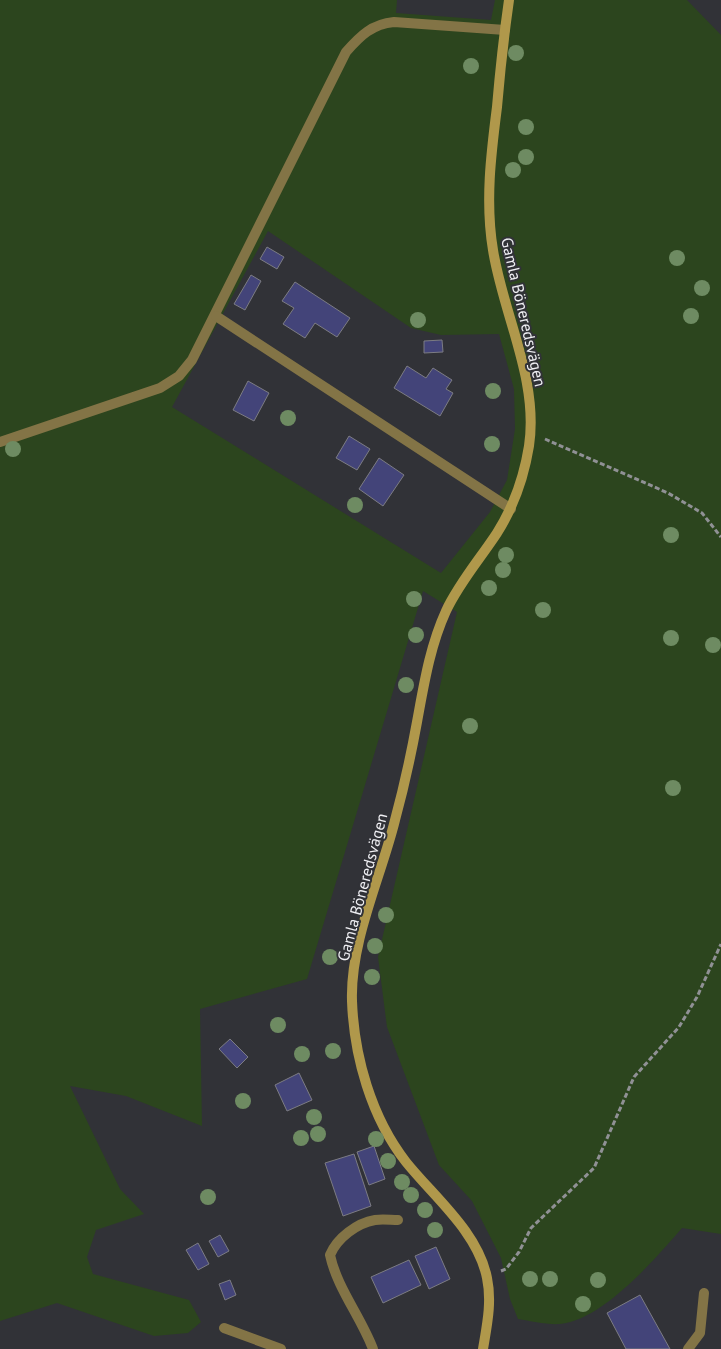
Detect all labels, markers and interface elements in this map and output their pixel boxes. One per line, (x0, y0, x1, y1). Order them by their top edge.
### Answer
street label: Gamla Böneredsvägen (497, 235, 551, 389)
street label: Gamla Böneredsvägen (333, 811, 391, 963)

